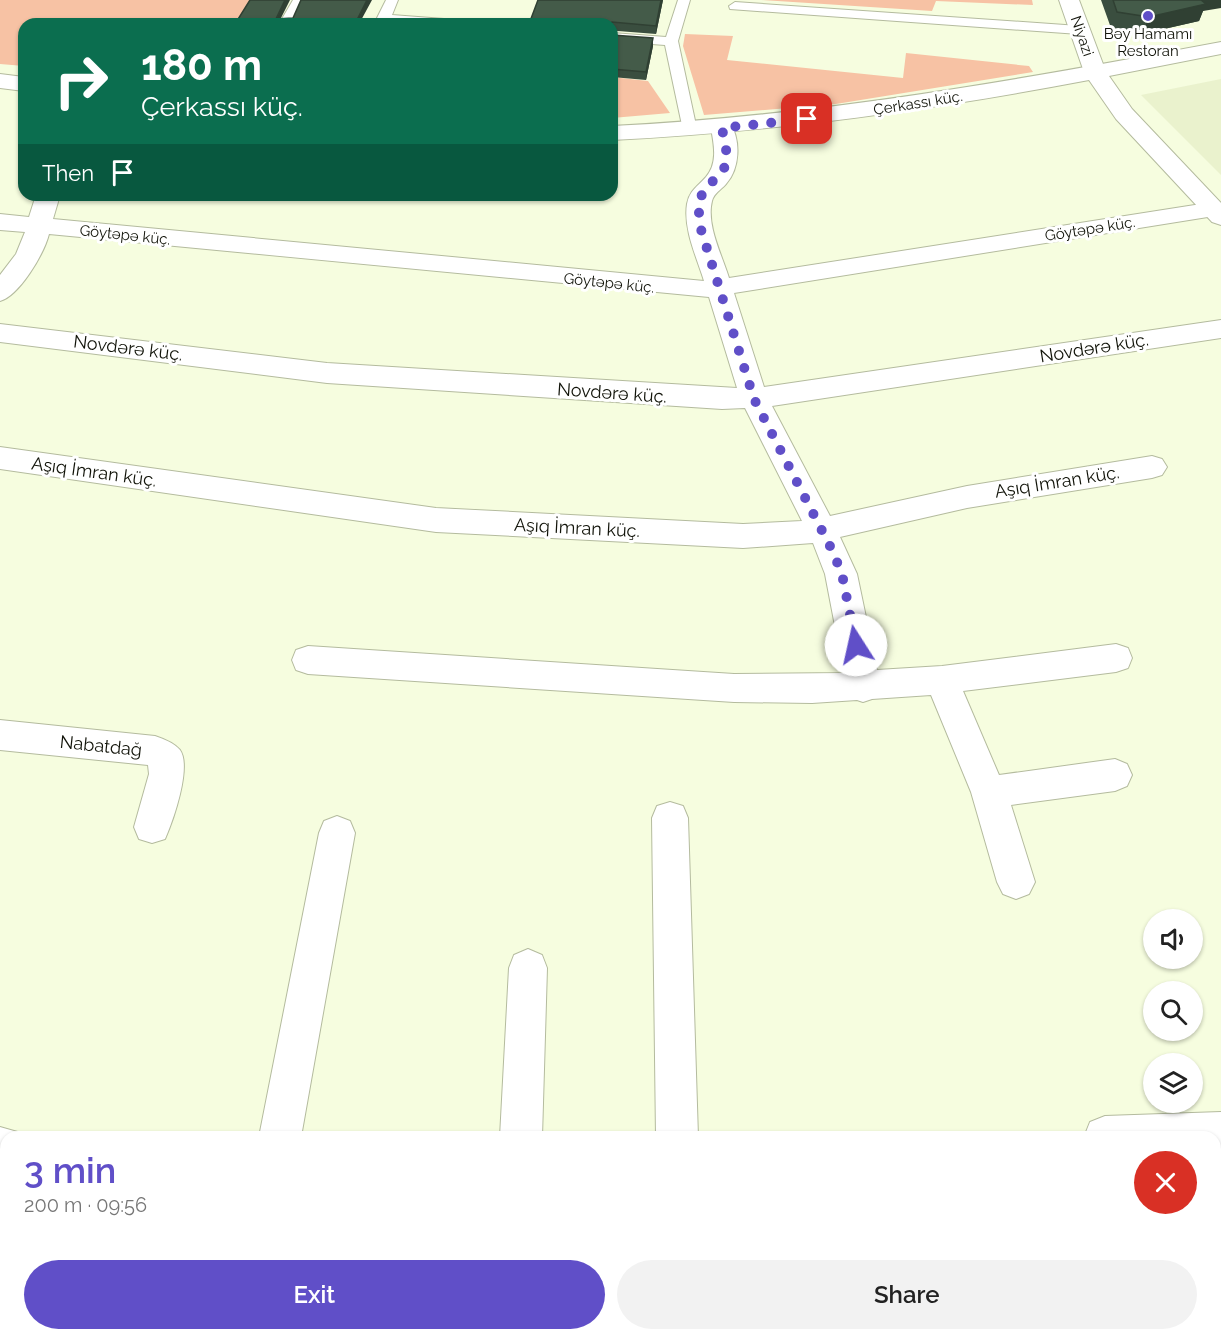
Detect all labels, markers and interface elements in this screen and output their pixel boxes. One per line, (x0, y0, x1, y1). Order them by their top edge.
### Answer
marker: Bәy Hamamı Restoran (1141, 9, 1155, 23)
street label: Niyazi (1067, 13, 1097, 59)
place label: Bәy Hamamı Restoran (1104, 25, 1192, 60)
text: 180 m (141, 41, 262, 90)
icon: right (42, 42, 120, 120)
street label: Çerkassı küç. (872, 87, 964, 119)
text: Çerkassı küç. (141, 91, 303, 122)
pin (781, 93, 832, 144)
icon: arrive (790, 102, 823, 135)
icon: arrive (106, 156, 139, 189)
text: Then (42, 160, 94, 186)
street label: Göytəpə küç. (1044, 213, 1136, 245)
street label: Göytəpə küç. (79, 221, 171, 249)
street label: Göytəpə küç. (563, 269, 655, 297)
street label: Novdərə küç. (1038, 329, 1150, 366)
street label: Novdərə küç. (72, 330, 184, 365)
street label: Novdərə küç. (556, 378, 668, 407)
street label: Aşıq İmran küç. (30, 452, 158, 491)
street label: Aşıq İmran küç. (993, 461, 1121, 502)
street label: Aşıq İmran küç. (514, 514, 641, 541)
position arrow (824, 613, 888, 677)
street label: Nabatdağ (59, 731, 143, 760)
map controls (1143, 909, 1203, 1113)
button: sound (1143, 909, 1203, 969)
button: search (1143, 981, 1203, 1041)
button: layers (1143, 1053, 1203, 1113)
text: 3 min (24, 1149, 116, 1191)
button: close (1134, 1151, 1197, 1214)
text: 200 m · 09:56 (24, 1193, 147, 1217)
button: Exit (24, 1260, 605, 1329)
button: Share (617, 1260, 1197, 1329)

